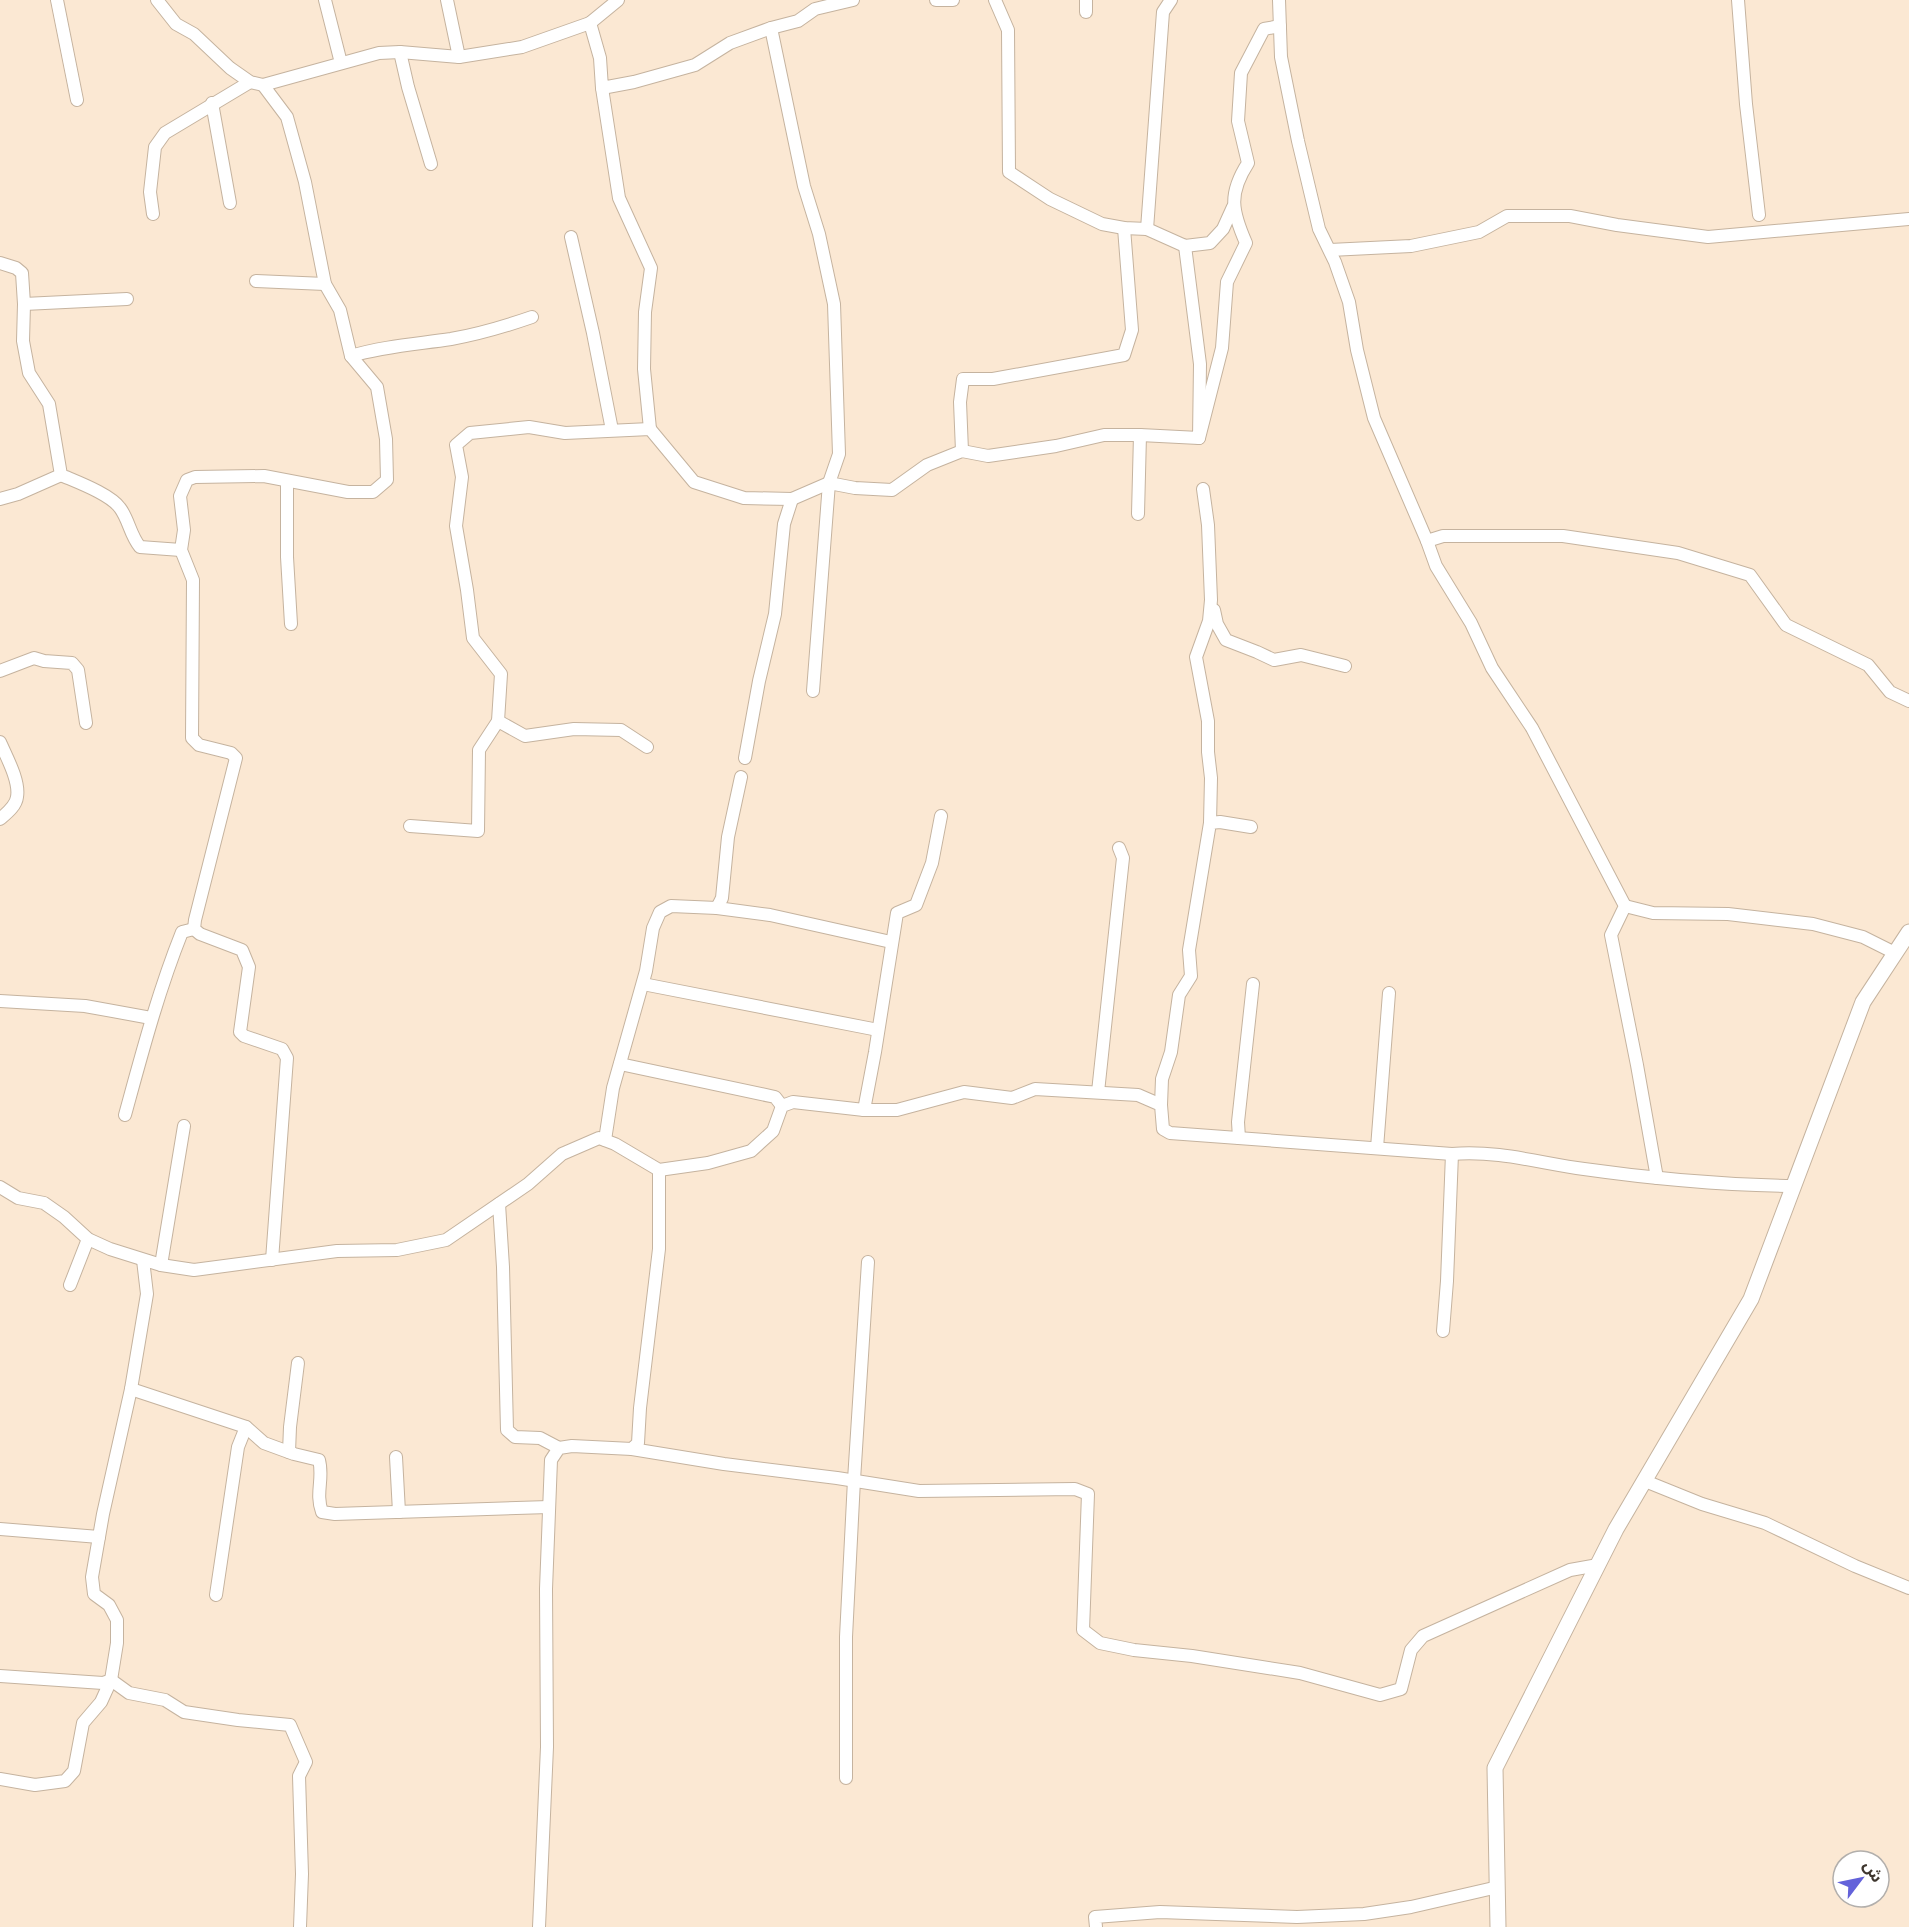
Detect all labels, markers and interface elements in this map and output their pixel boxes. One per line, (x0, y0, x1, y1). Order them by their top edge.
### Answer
north arrow (1831, 1849, 1891, 1909)
text: ش (1858, 1858, 1886, 1887)

